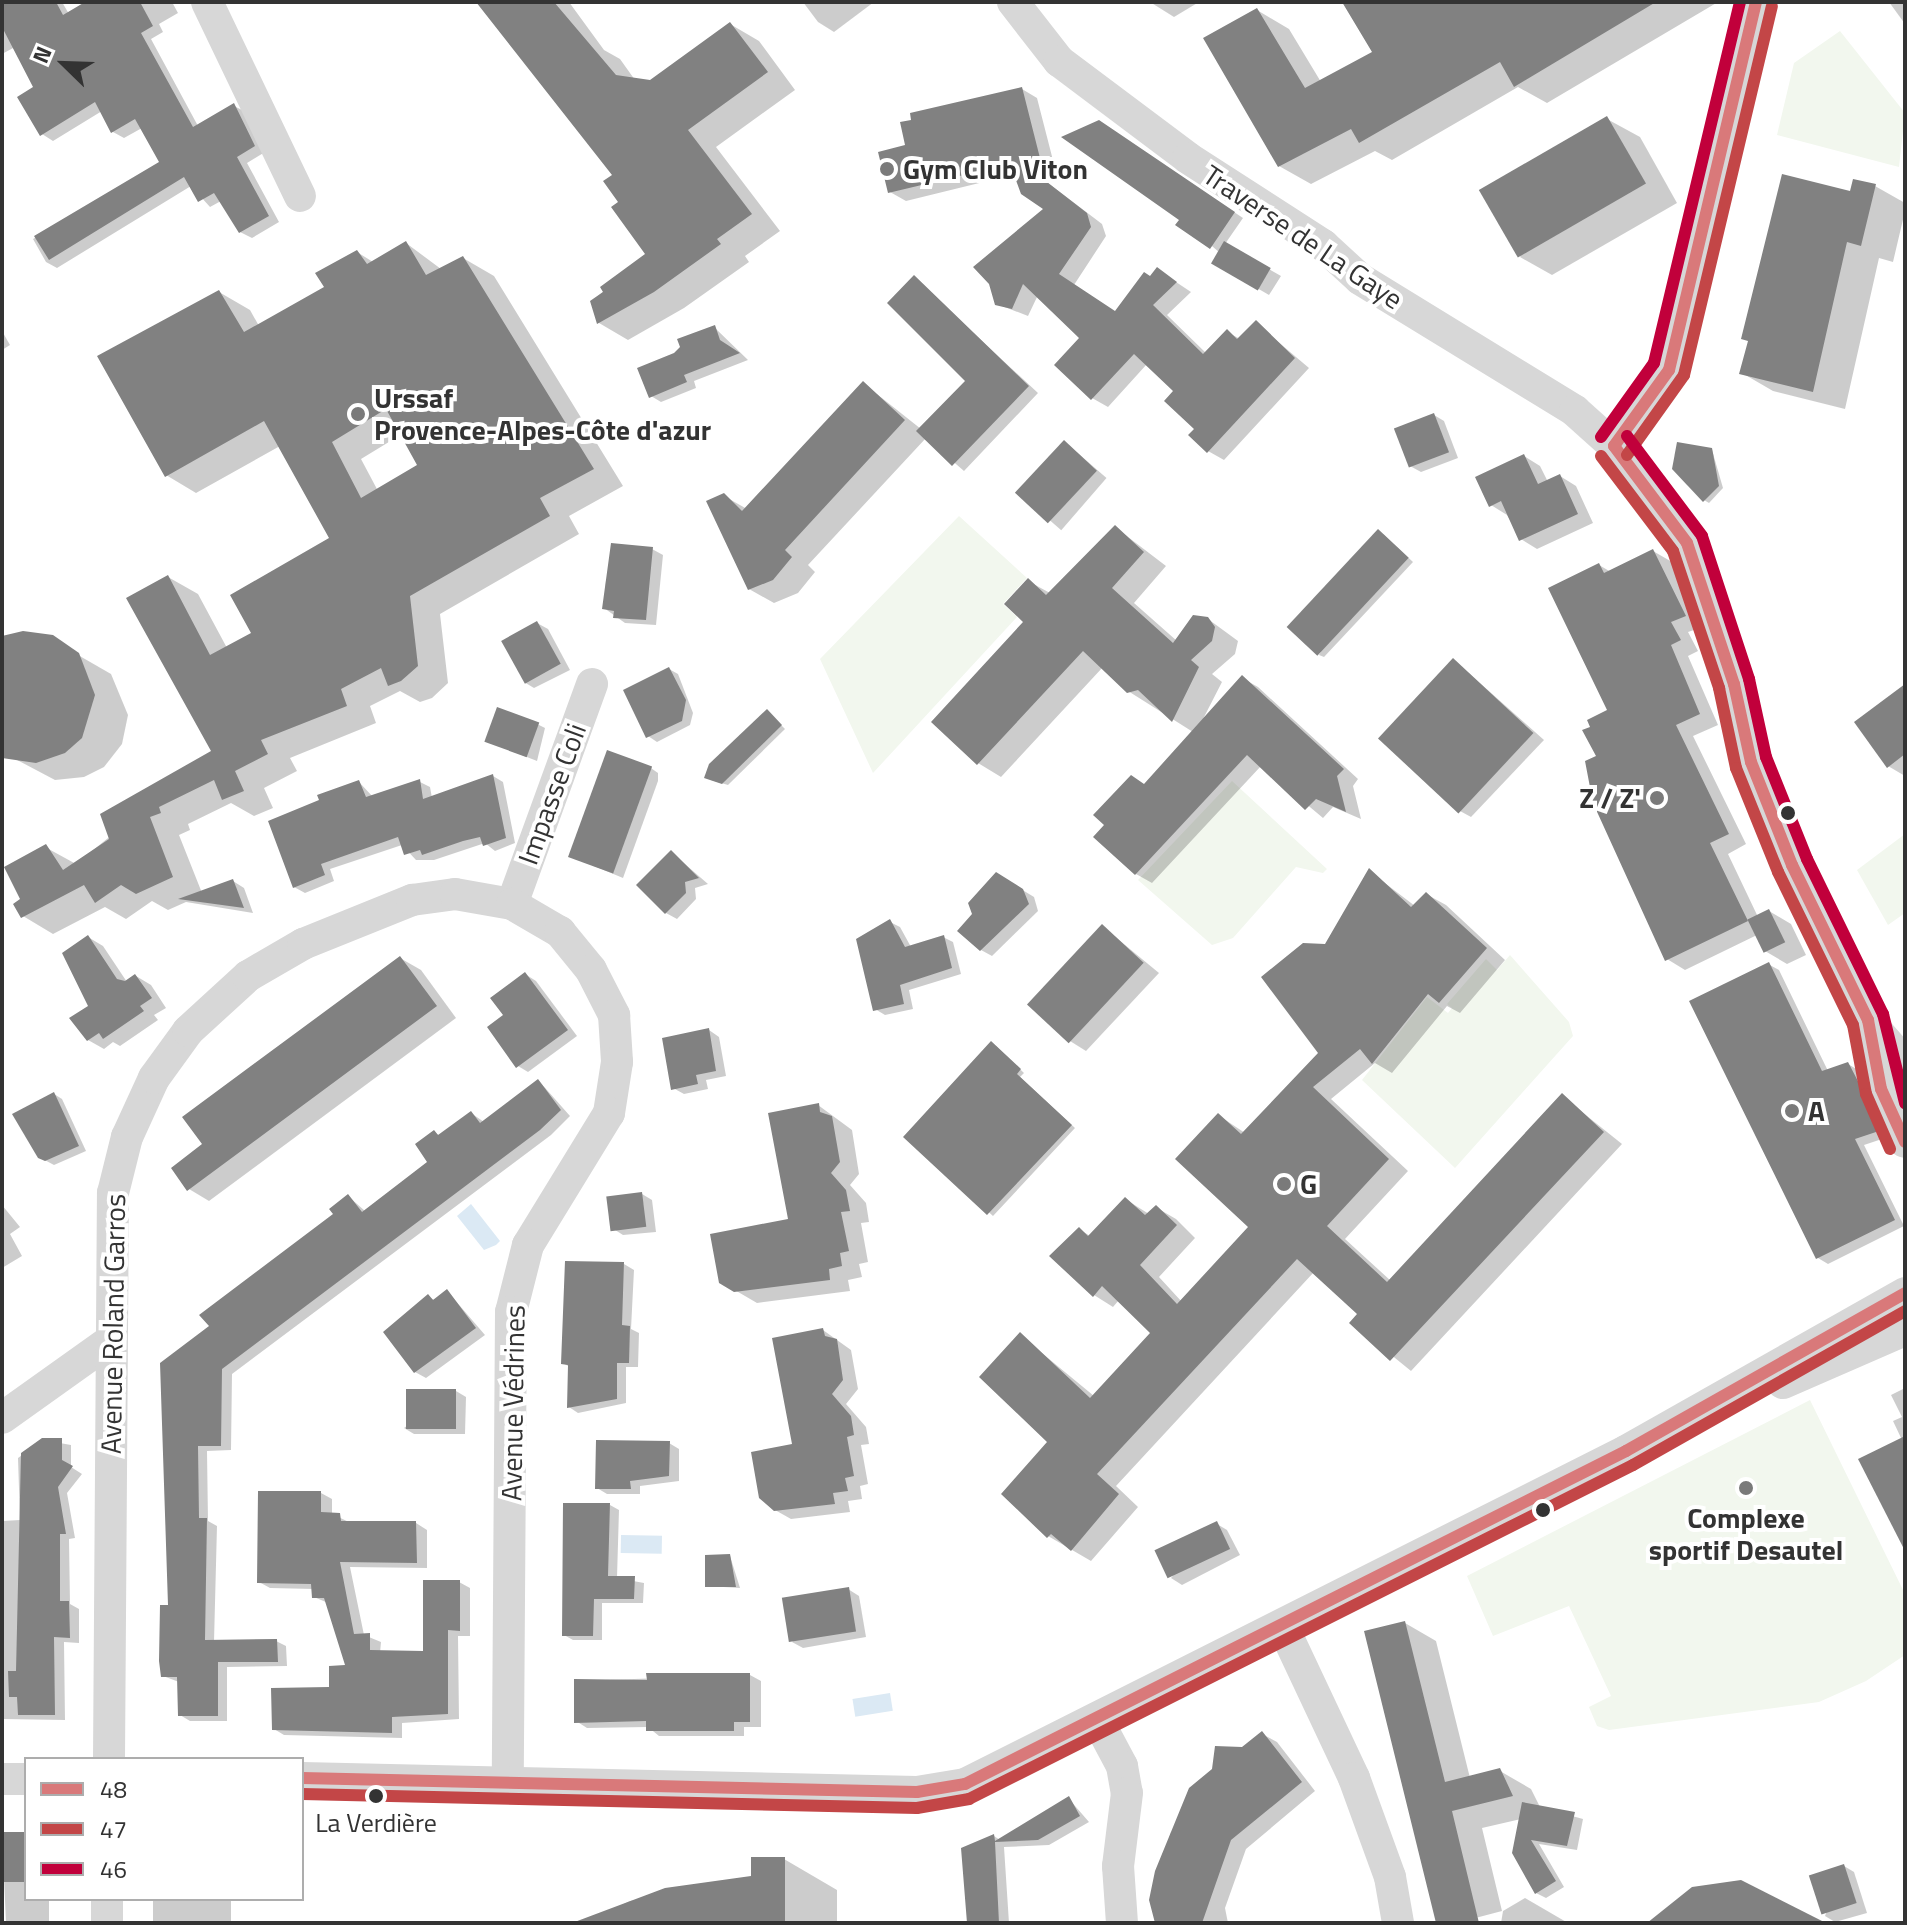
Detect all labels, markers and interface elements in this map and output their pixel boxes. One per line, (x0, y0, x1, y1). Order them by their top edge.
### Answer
north arrow (24, 24, 104, 104)
text: N (23, 41, 61, 68)
place label: Gym Club Viton (903, 152, 1088, 186)
street label: Traverse de La Gaye (1197, 158, 1409, 316)
marker: Gym Club Viton (878, 160, 896, 178)
place label: Urssaf Provence-Alpes-Côte d'azur (374, 381, 711, 447)
marker: Urssaf Provence-Alpes-Côte d'azur (349, 405, 367, 423)
street label: Impasse Coli (511, 719, 593, 869)
place label: Z / Z' (1579, 781, 1641, 815)
marker: Z / Z' (1648, 789, 1666, 807)
unlabelled marker (1780, 805, 1796, 821)
place label: A (1808, 1094, 1825, 1128)
marker: A (1783, 1102, 1801, 1120)
place label: G (1300, 1167, 1317, 1201)
marker: G (1275, 1175, 1293, 1193)
street label: Avenue Roland Garros (94, 1194, 132, 1454)
street label: Avenue Védrines (494, 1305, 532, 1501)
marker: Complexe sportif Desautel (1737, 1479, 1755, 1497)
place label: Complexe sportif Desautel (1649, 1501, 1843, 1567)
unlabelled marker (1535, 1502, 1551, 1518)
legend (24, 1757, 304, 1901)
text: 48 (100, 1771, 127, 1807)
marker: La Verdière (368, 1788, 384, 1804)
place label: La Verdière (315, 1807, 437, 1839)
text: 47 (100, 1811, 127, 1847)
text: 46 (100, 1851, 127, 1887)

